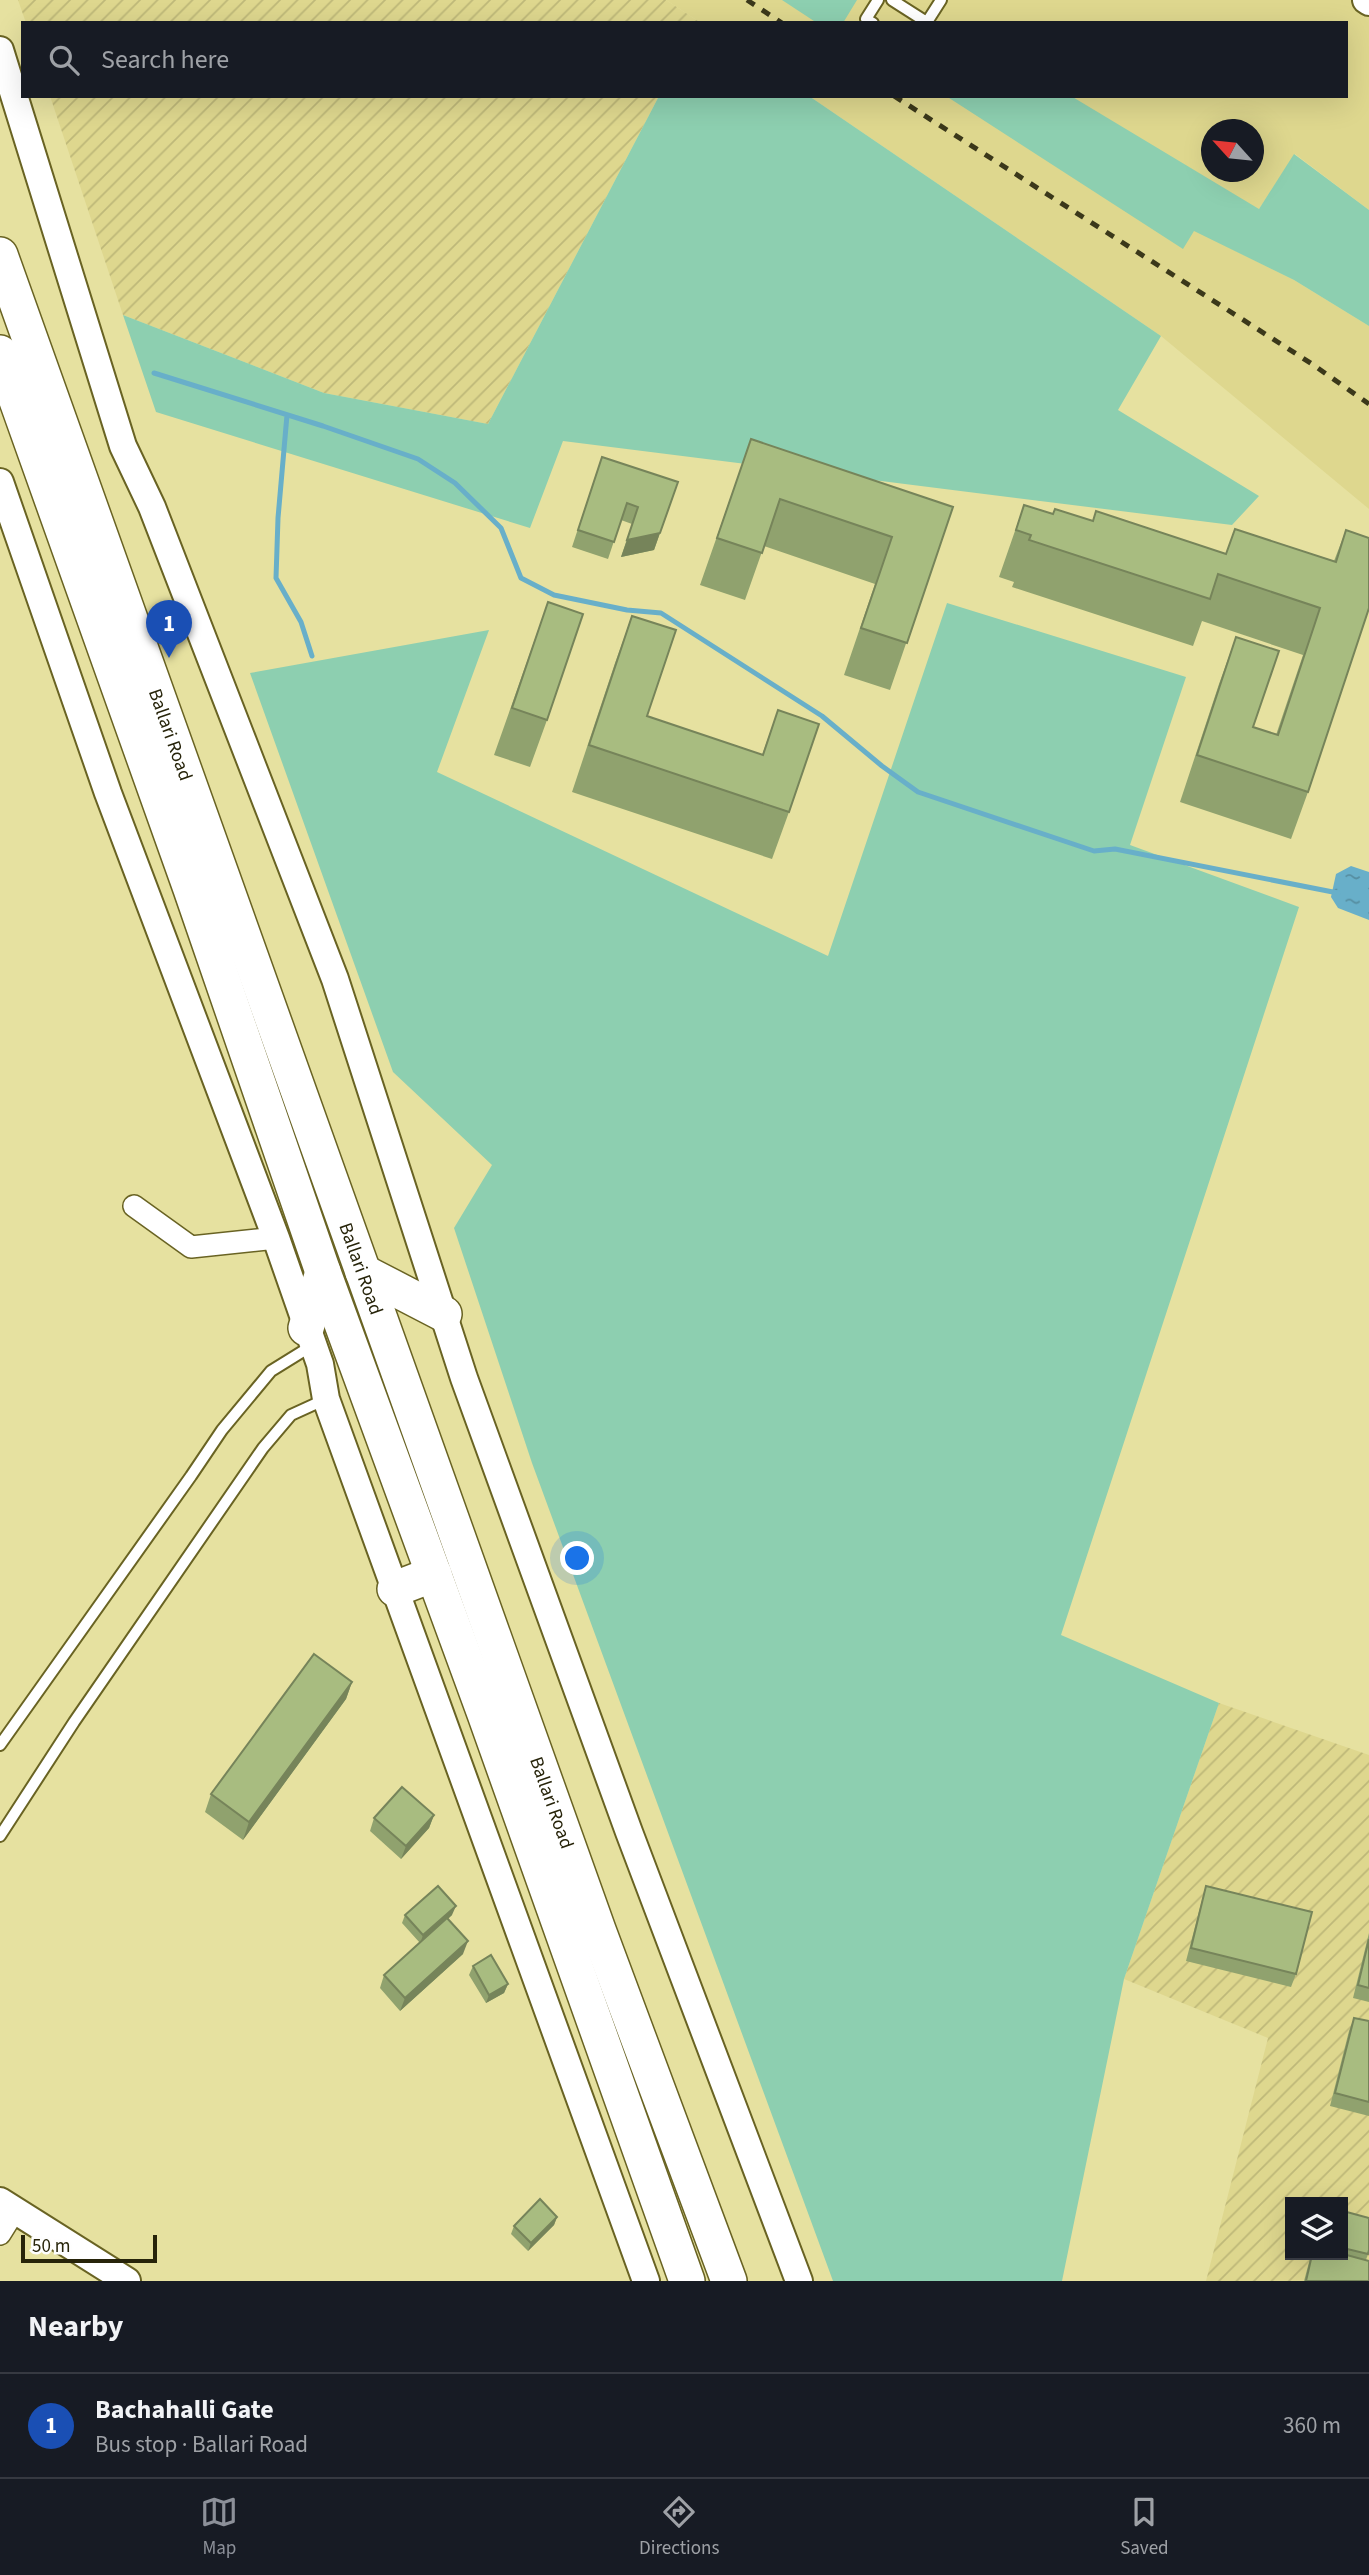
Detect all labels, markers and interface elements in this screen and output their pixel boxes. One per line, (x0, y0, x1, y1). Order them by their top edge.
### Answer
search box (21, 21, 1348, 98)
icon: search (45, 41, 83, 79)
text: Search here (101, 41, 229, 78)
north arrow (1201, 119, 1264, 182)
pin: 1 (146, 600, 192, 658)
street label: Ballari Road (141, 685, 199, 785)
street label: Ballari Road (332, 1219, 389, 1319)
your location (560, 1541, 594, 1575)
street label: Ballari Road (522, 1753, 580, 1853)
map controls (1285, 2197, 1348, 2260)
button: layers (1285, 2197, 1348, 2260)
scale bar (21, 2232, 158, 2264)
text: 50 m (32, 2233, 70, 2260)
text: Nearby (28, 2305, 123, 2348)
text: Bachahalli Gate (95, 2391, 274, 2428)
text: 1 (45, 2409, 57, 2442)
text: 360 m (1283, 2409, 1341, 2442)
text: Bus stop · Ballari Road (95, 2428, 308, 2461)
tab: Map (200, 2493, 238, 2562)
tab: Directions (639, 2493, 719, 2562)
tab: Saved (1120, 2493, 1169, 2562)

